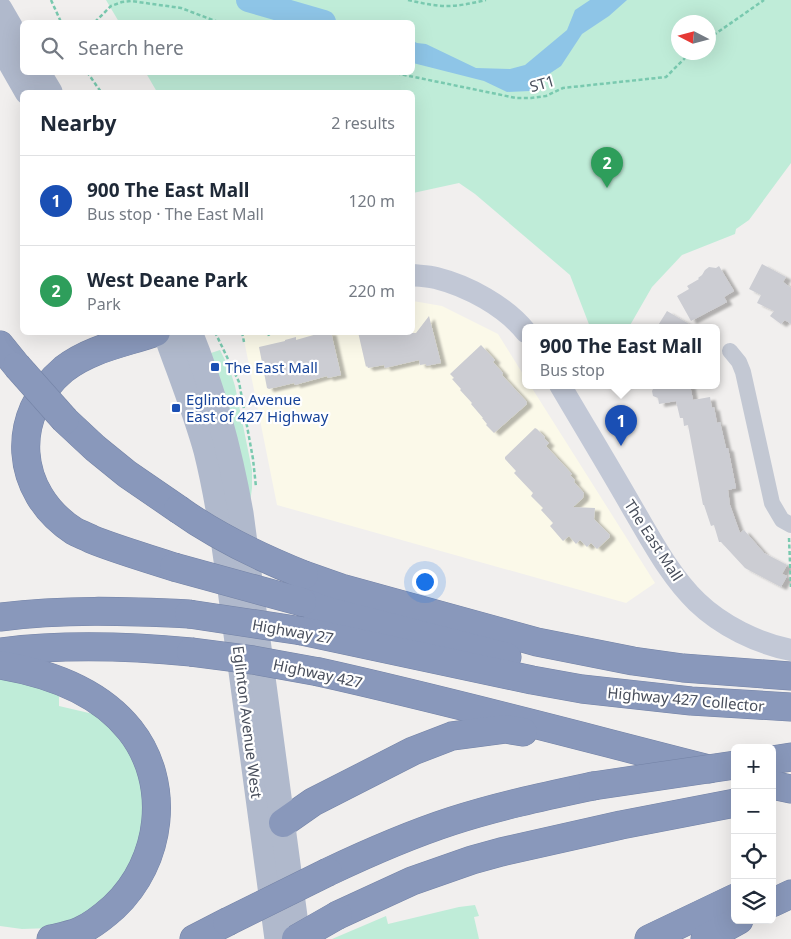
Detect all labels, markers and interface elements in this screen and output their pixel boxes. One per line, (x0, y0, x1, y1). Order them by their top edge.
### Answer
north arrow (671, 15, 716, 60)
search box (20, 20, 415, 75)
icon: search (38, 34, 66, 62)
text: Search here (78, 35, 184, 61)
street label: ST1 (527, 70, 557, 96)
text: Nearby (40, 109, 116, 137)
text: 2 results (331, 112, 395, 134)
pin: 2 (591, 147, 623, 188)
text: 900 The East Mall (87, 177, 250, 203)
text: 1 (51, 190, 61, 212)
text: 120 m (348, 190, 395, 212)
text: Bus stop · The East Mall (87, 203, 264, 225)
text: West Deane Park (87, 267, 248, 293)
text: 2 (51, 280, 61, 302)
text: 220 m (348, 280, 395, 302)
text: Park (87, 293, 121, 315)
popup (522, 324, 720, 389)
text: 900 The East Mall (540, 333, 702, 359)
place label: The East Mall (225, 357, 318, 377)
text: Bus stop (540, 359, 605, 381)
marker: The East Mall (209, 361, 221, 373)
place label: Eglinton Avenue East of 427 Highway (186, 389, 329, 426)
marker: Eglinton Avenue East of 427 Highway (170, 402, 182, 414)
pin: 1 (605, 405, 637, 446)
street label: The East Mall (620, 496, 688, 584)
your location (412, 569, 438, 595)
street label: Highway 27 (251, 614, 335, 648)
street label: Eglinton Avenue West (229, 645, 267, 800)
street label: Highway 427 (271, 654, 365, 692)
street label: Highway 427 Collector (607, 682, 765, 716)
map controls (731, 744, 776, 924)
button: + (731, 744, 776, 789)
button: − (731, 789, 776, 834)
button: locate (731, 834, 776, 879)
button: layers (731, 879, 776, 924)

